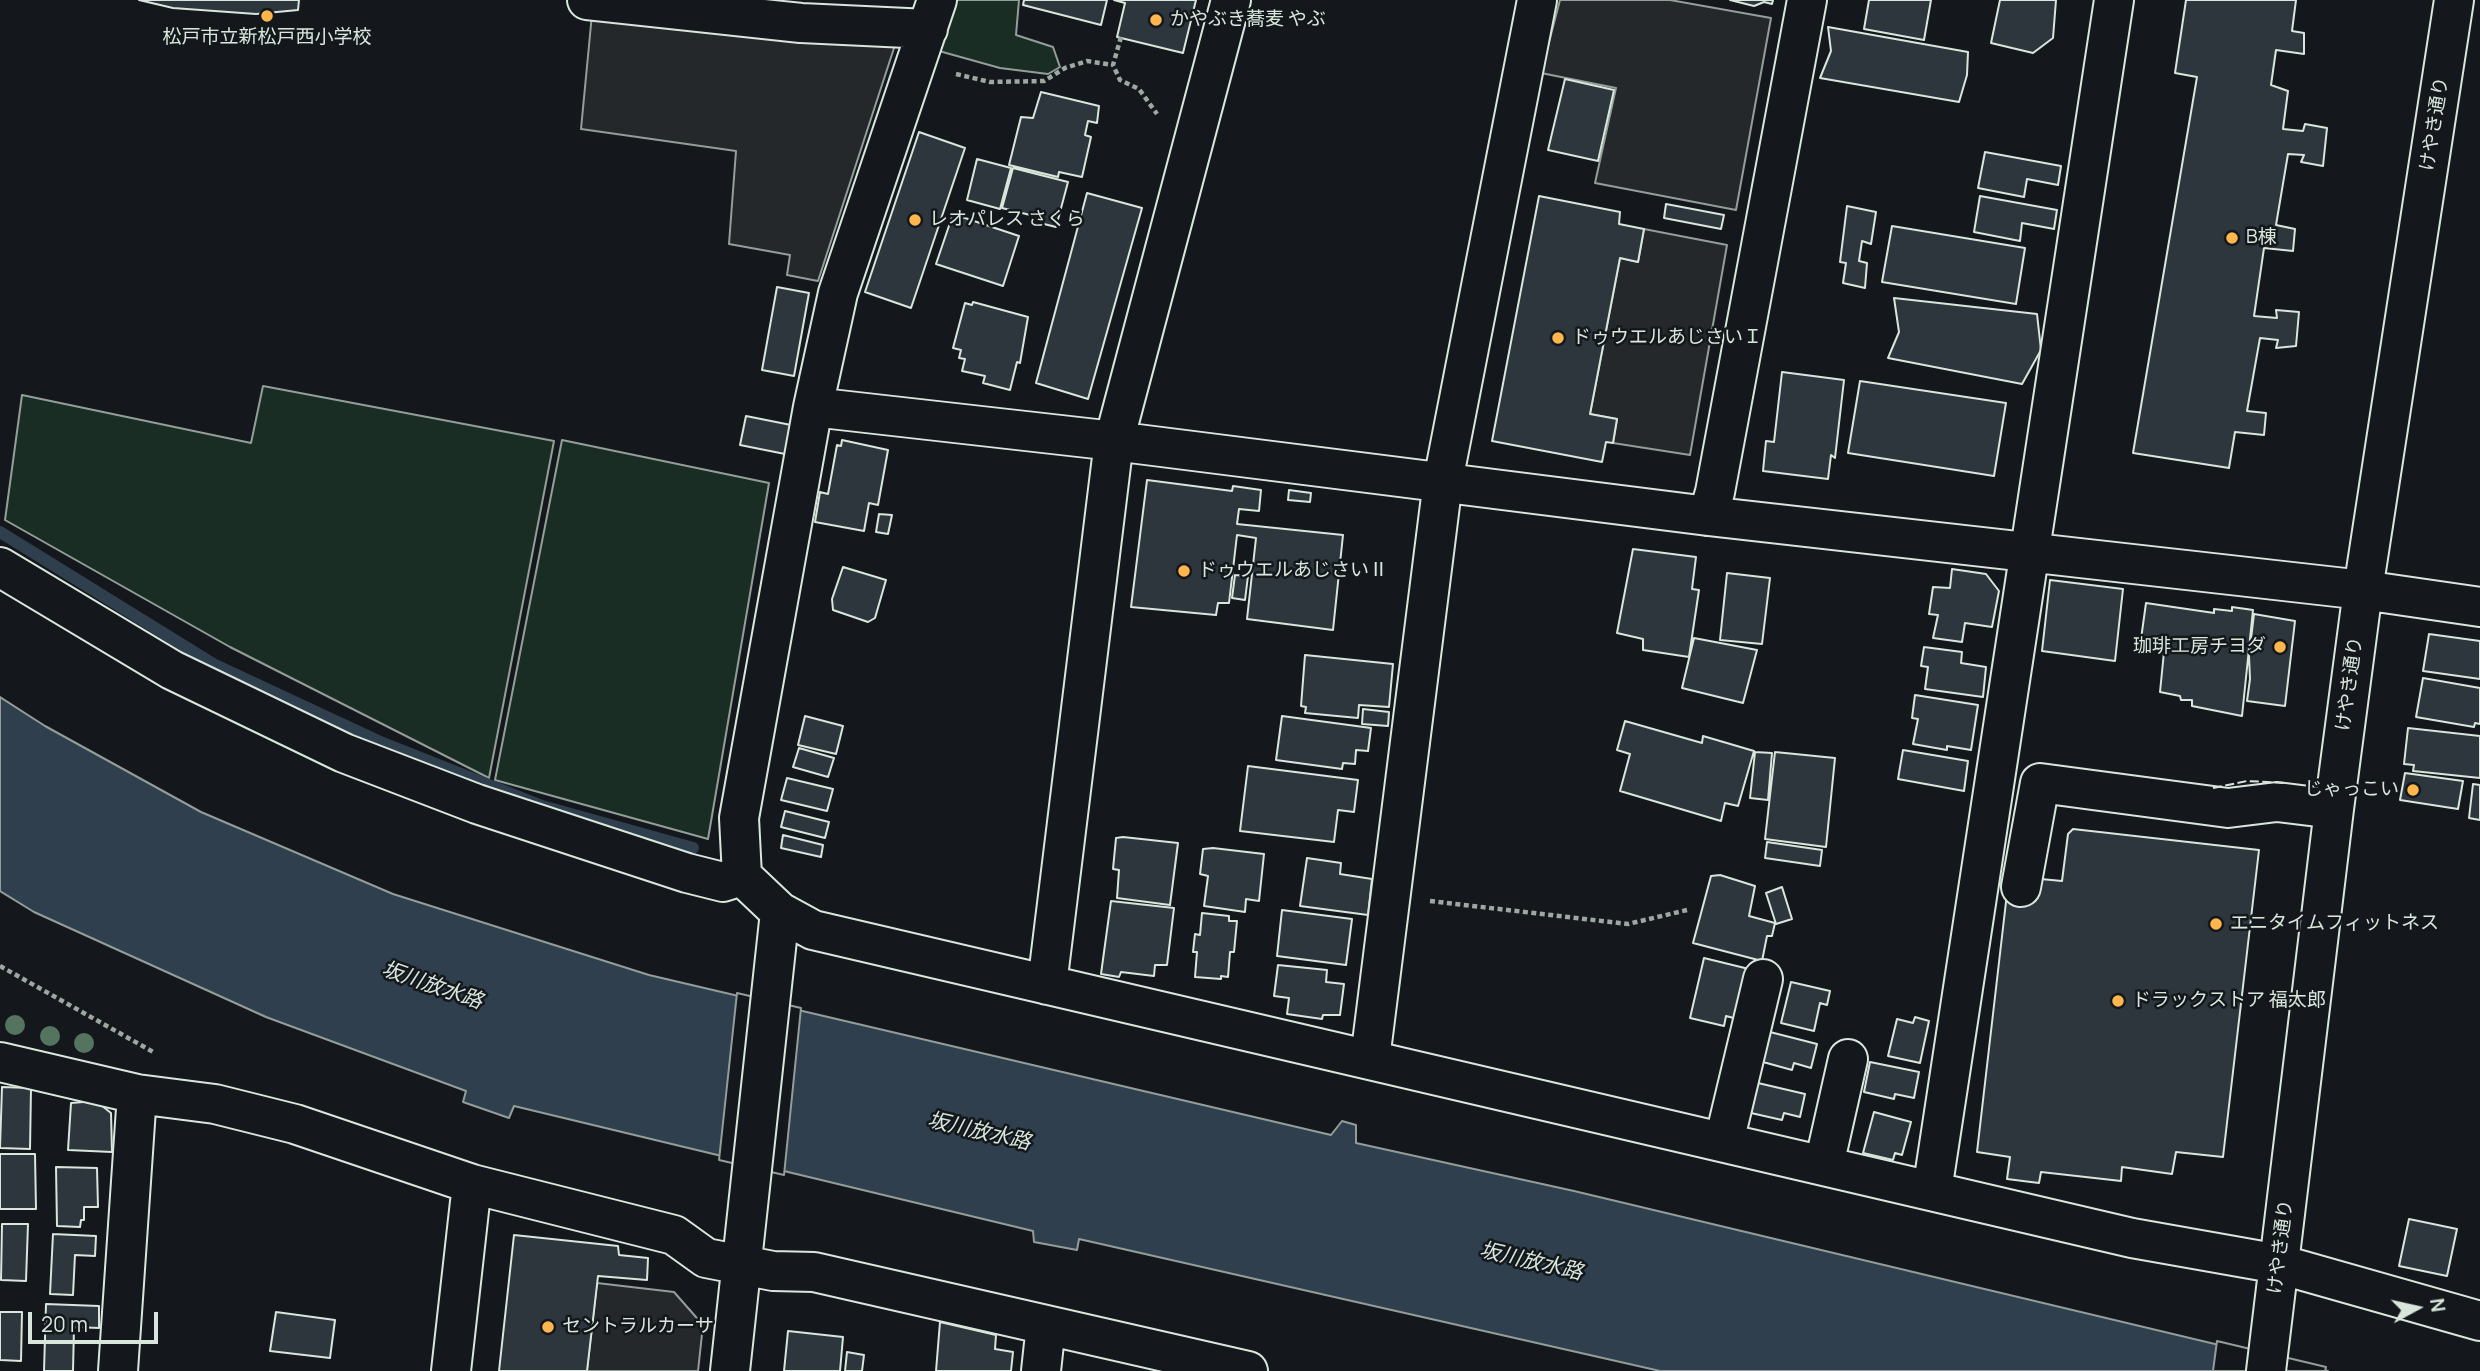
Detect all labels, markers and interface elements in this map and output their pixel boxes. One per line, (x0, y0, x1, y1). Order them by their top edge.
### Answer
marker: 松戸市立新松戸西小学校 (259, 8, 275, 24)
place label: かやぶき蕎麦 やぶ (1170, 9, 1326, 31)
marker: かやぶき蕎麦 やぶ (1148, 12, 1164, 28)
place label: 松戸市立新松戸西小学校 (163, 27, 371, 49)
street label: けやき通り (2416, 75, 2454, 173)
place label: レオパレス さくら (929, 209, 1085, 231)
marker: レオパレス さくら (907, 212, 923, 228)
place label: B棟 (2246, 227, 2277, 249)
marker: B棟 (2224, 230, 2240, 246)
place label: ドゥウエルあじさいＩ (1572, 327, 1762, 349)
marker: ドゥウエルあじさいＩ (1550, 330, 1566, 346)
place label: ドゥウエルあじさいⅡ (1198, 560, 1388, 582)
marker: ドゥウエルあじさいⅡ (1176, 563, 1192, 579)
street label: けやき通り (2332, 635, 2368, 733)
place label: 珈琲工房チヨダ (2133, 636, 2266, 658)
marker: 珈琲工房チヨダ (2272, 639, 2288, 655)
place label: じゃっこい (2304, 779, 2399, 801)
marker: じゃっこい (2405, 782, 2421, 798)
place label: エニタイムフィットネス (2230, 913, 2439, 935)
marker: エニタイムフィットネス (2208, 916, 2224, 932)
water label: 坂川放水路 (378, 957, 486, 1015)
place label: ドラックストア 福太郎 (2132, 990, 2326, 1012)
marker: ドラックストア 福太郎 (2110, 993, 2126, 1009)
water label: 坂川放水路 (925, 1108, 1033, 1156)
street label: けやき通り (2264, 1198, 2298, 1296)
water label: 坂川放水路 (1477, 1238, 1585, 1286)
north arrow (2382, 1273, 2452, 1343)
text: N (2424, 1297, 2452, 1314)
scale bar (32, 1298, 161, 1342)
text: 20 m (41, 1310, 88, 1338)
place label: セントラルカーサ (562, 1316, 714, 1338)
marker: セントラルカーサ (540, 1319, 556, 1335)

